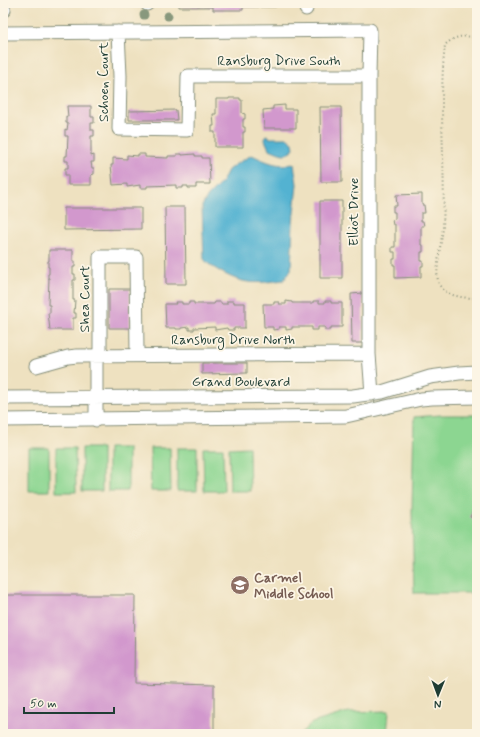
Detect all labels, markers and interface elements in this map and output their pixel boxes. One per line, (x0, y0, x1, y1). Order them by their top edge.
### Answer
street label: Schoen Court (95, 41, 113, 122)
street label: Ransburg Drive South (217, 52, 341, 71)
street label: Elliot Drive (345, 178, 363, 246)
street label: Shea Court (76, 265, 94, 333)
street label: Ransburg Drive North (171, 331, 295, 350)
street label: Grand Boulevard (192, 373, 290, 391)
place label: Carmel Middle School (254, 569, 333, 603)
school or university icon: Carmel Middle School (229, 574, 251, 596)
north arrow (418, 675, 458, 715)
scale bar (24, 689, 114, 715)
text: 50 m (30, 696, 57, 712)
text: N (434, 697, 442, 711)

